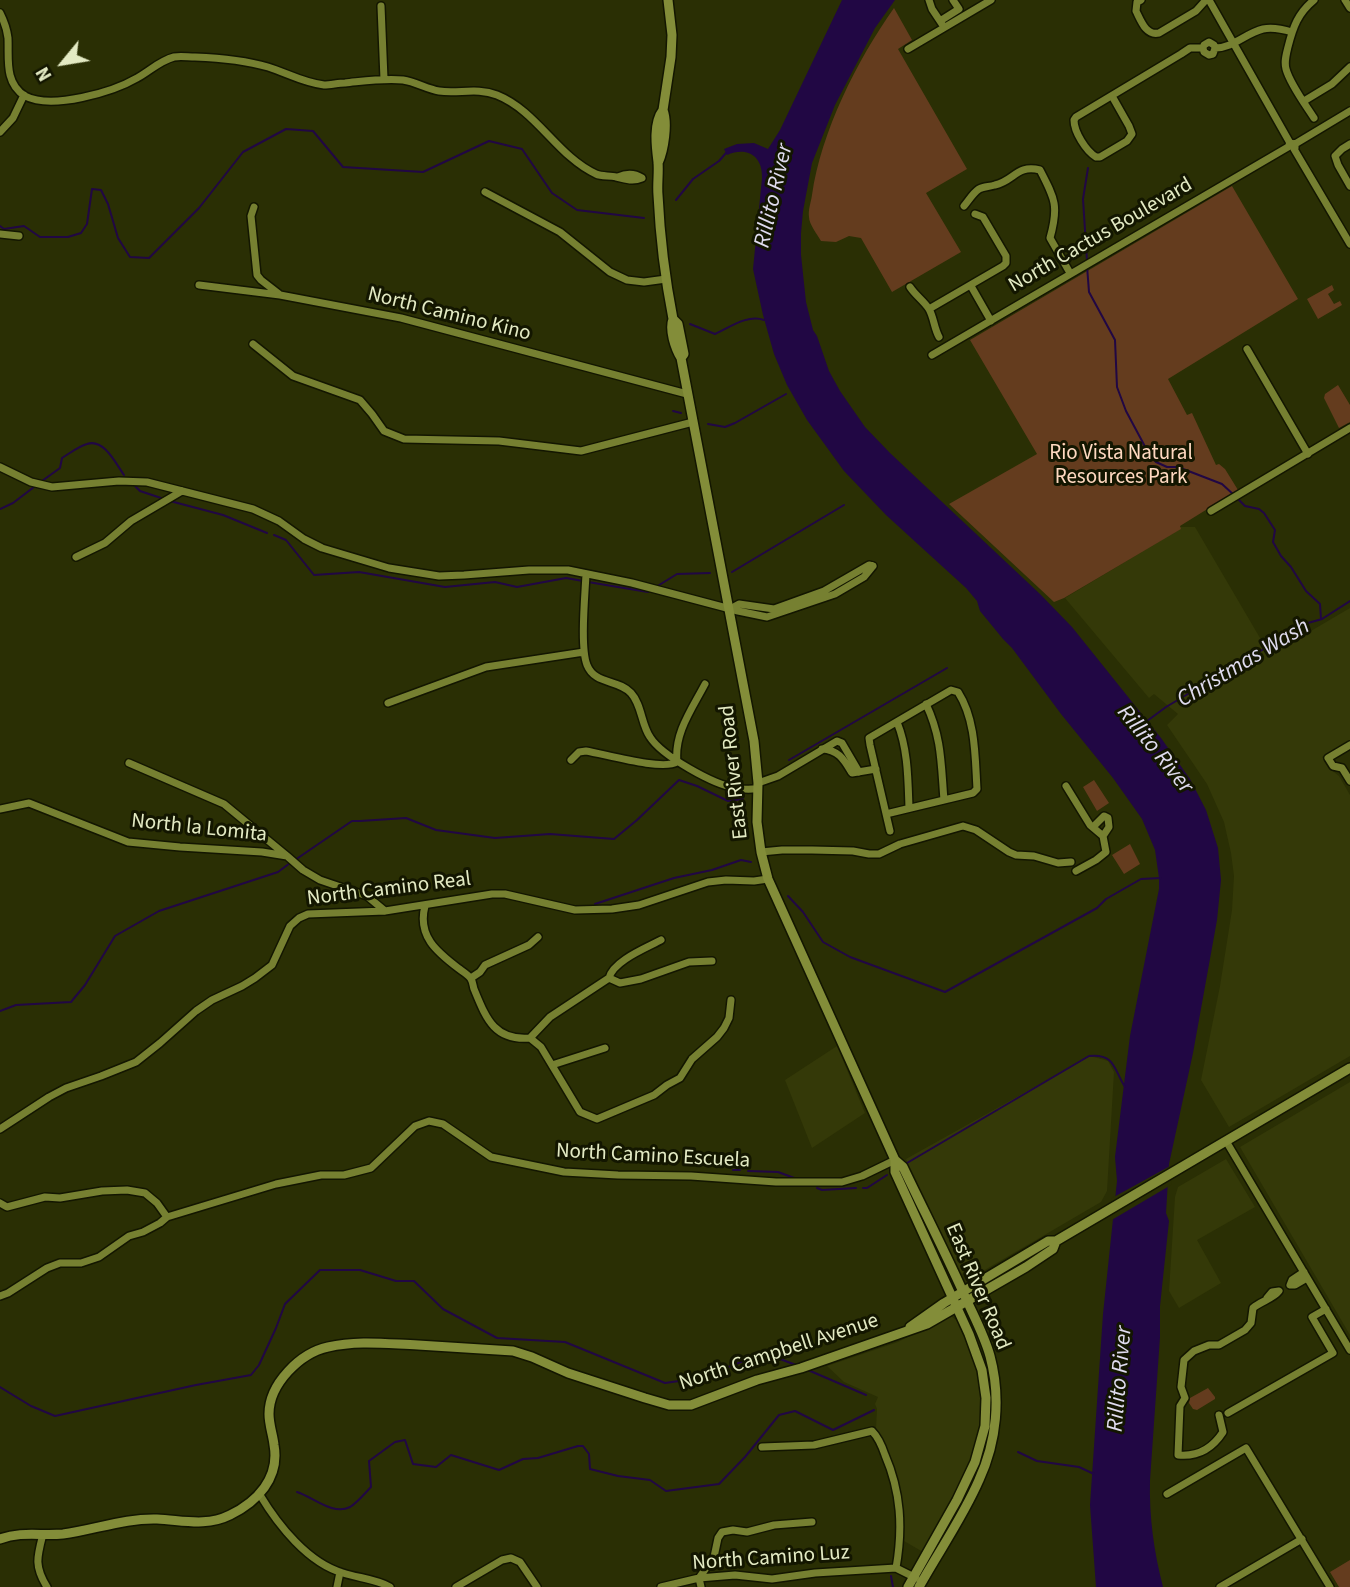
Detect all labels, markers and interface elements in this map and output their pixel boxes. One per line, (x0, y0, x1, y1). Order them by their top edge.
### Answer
north arrow (28, 28, 98, 98)
text: N (30, 62, 59, 86)
water label: Rillito River (750, 141, 800, 251)
street label: North Cactus Boulevard (1005, 173, 1197, 299)
street label: North Camino Kino (365, 283, 533, 347)
park label: Rio Vista Natural Resources Park (1049, 441, 1193, 491)
water label: Christmas Wash (1173, 614, 1315, 714)
water label: Rillito River (1110, 700, 1198, 800)
street label: East River Road (715, 703, 755, 841)
street label: North la Lomita (130, 809, 268, 849)
street label: North Camino Real (306, 867, 472, 913)
street label: North Camino Escuela (555, 1139, 751, 1175)
street label: East River Road (939, 1220, 1015, 1354)
street label: North Campbell Avenue (676, 1309, 882, 1397)
water label: Rillito River (1103, 1325, 1139, 1433)
street label: North Camino Luz (692, 1541, 850, 1577)

